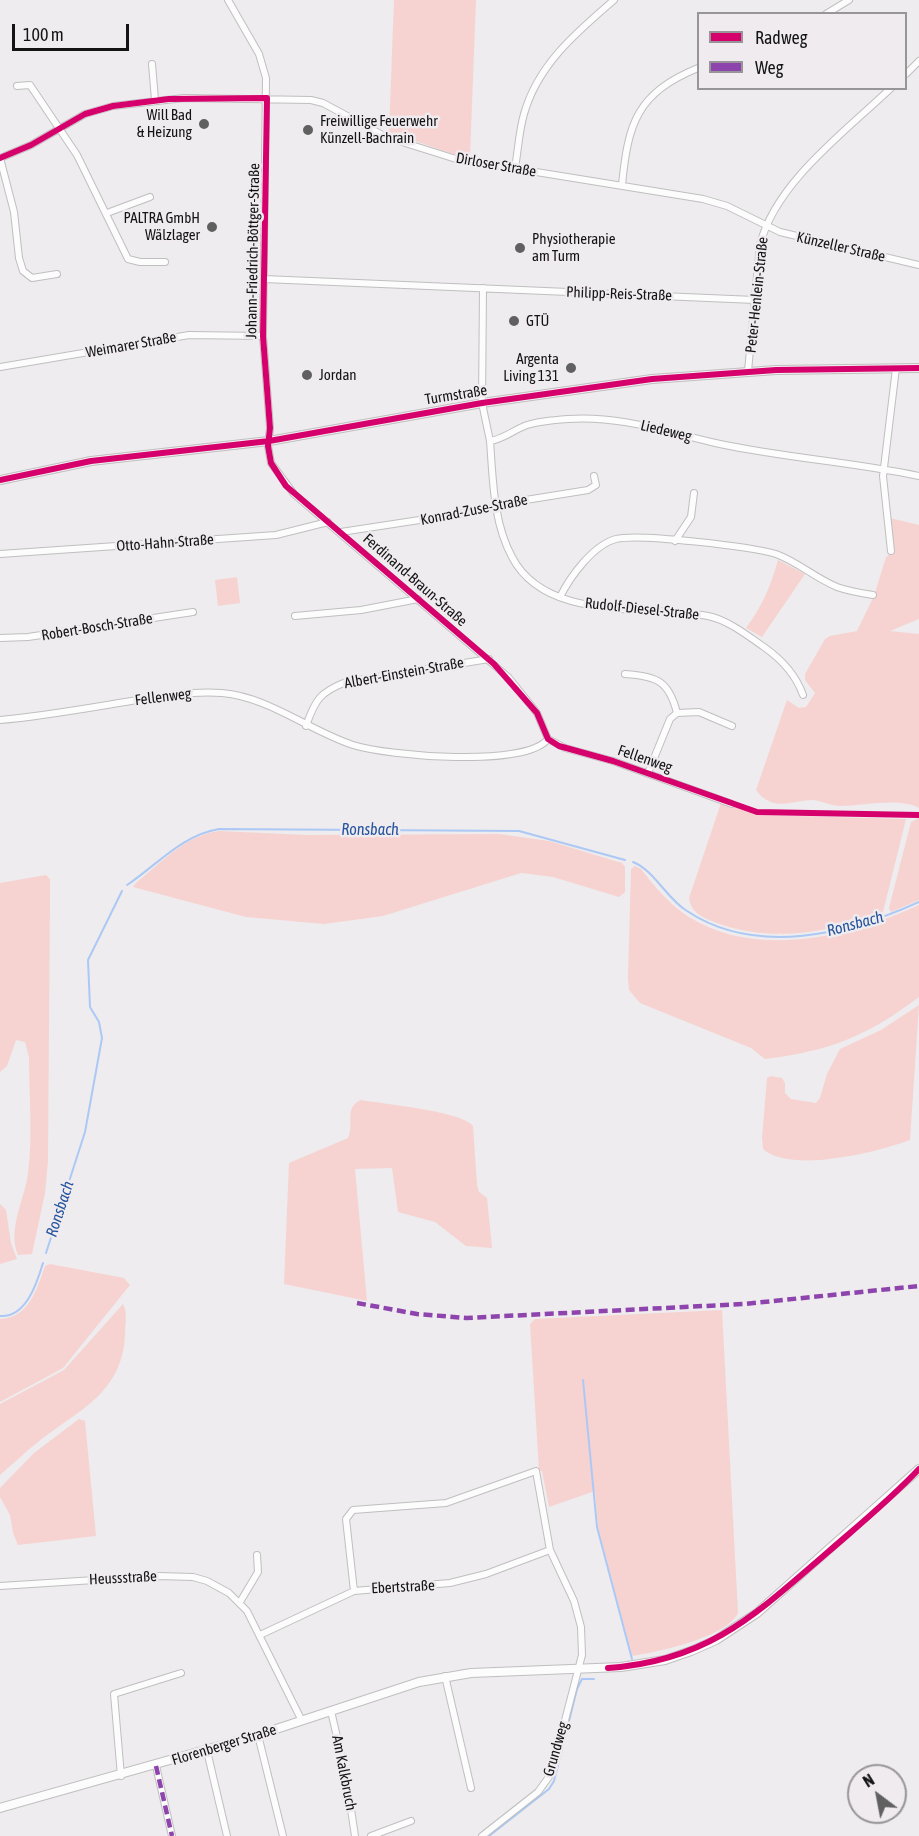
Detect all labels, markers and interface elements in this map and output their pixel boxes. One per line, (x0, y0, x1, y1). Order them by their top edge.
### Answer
scale bar (15, 12, 132, 50)
legend (697, 12, 907, 90)
text: 100 m (23, 24, 64, 45)
text: Radweg (755, 27, 807, 48)
text: Weg (755, 57, 783, 78)
place label: Will Bad & Heizung (137, 106, 192, 141)
place label: Freiwillige Feuerwehr Künzell-Bachrain (320, 112, 438, 147)
marker: Will Bad & Heizung (197, 117, 211, 131)
marker: Freiwillige Feuerwehr Künzell-Bachrain (301, 123, 315, 137)
street label: Dirloser Straße (454, 149, 538, 181)
street label: Johann-Friedrich-Böttger-Straße (242, 163, 264, 339)
place label: PALTRA GmbH Wälzlager (123, 209, 200, 244)
marker: PALTRA GmbH Wälzlager (205, 220, 219, 234)
street label: Künzeller Straße (795, 228, 887, 266)
place label: Physiotherapie am Turm (532, 230, 615, 265)
street label: Peter-Henlein-Straße (742, 236, 772, 354)
marker: Physiotherapie am Turm (513, 241, 527, 255)
street label: Philipp-Reis-Straße (566, 283, 672, 305)
place label: GTÜ (526, 312, 549, 330)
marker: GTÜ (507, 314, 521, 328)
street label: Weimarer Straße (84, 328, 178, 362)
place label: Argenta Living 131 (503, 350, 559, 385)
marker: Argenta Living 131 (564, 361, 578, 375)
place label: Jordan (319, 366, 357, 384)
marker: Jordan (300, 368, 314, 382)
street label: Turmstraße (424, 381, 488, 409)
street label: Liedeweg (639, 416, 693, 446)
street label: Konrad-Zuse-Straße (419, 491, 529, 529)
street label: Ferdinand-Braun-Straße (359, 530, 471, 630)
street label: Otto-Hahn-Straße (116, 531, 214, 555)
street label: Rudolf-Diesel-Straße (584, 594, 700, 624)
street label: Robert-Bosch-Straße (40, 609, 154, 645)
street label: Albert-Einstein-Straße (343, 654, 465, 692)
street label: Fellenweg (134, 685, 192, 709)
street label: Fellenweg (615, 741, 675, 777)
water label: Ronsbach (341, 820, 399, 840)
water label: Ronsbach (825, 907, 885, 941)
water label: Ronsbach (42, 1179, 78, 1239)
street label: Heussstraße (89, 1567, 157, 1589)
street label: Ebertstraße (371, 1576, 435, 1598)
street label: Grundweg (540, 1720, 572, 1778)
street label: Florenberger Straße (170, 1721, 278, 1769)
street label: Am Kalkbruch (328, 1734, 360, 1812)
north arrow (847, 1764, 907, 1824)
text: N (860, 1770, 877, 1791)

